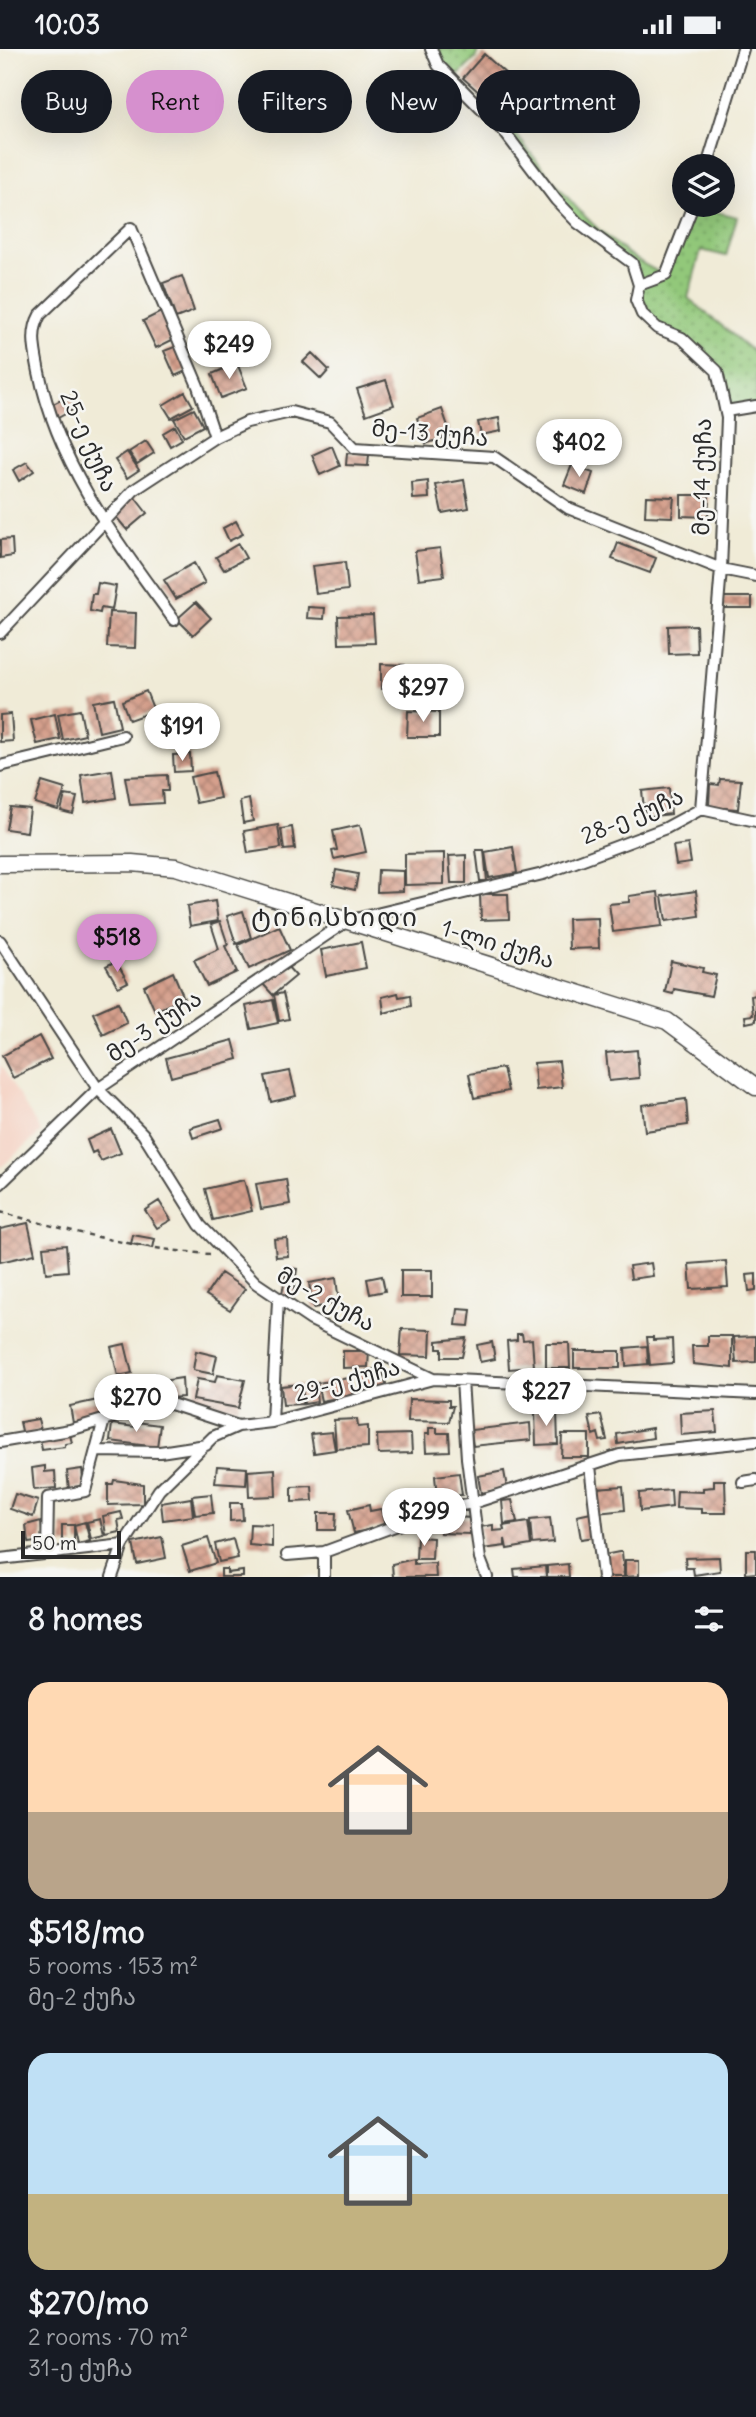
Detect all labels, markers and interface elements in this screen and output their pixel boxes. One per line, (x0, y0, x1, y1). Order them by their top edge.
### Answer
text: 10:03 (35, 8, 100, 41)
chip: Buy (21, 70, 112, 133)
chip: Rent (126, 70, 224, 133)
chip: Filters (238, 70, 352, 133)
chip: New (366, 70, 462, 133)
chip: Apartment (476, 70, 640, 133)
map controls (672, 154, 735, 217)
button: layers (672, 154, 735, 217)
pin: $249 (188, 321, 270, 381)
text: $249 (203, 329, 255, 358)
street label: 25-ე ქუჩა (54, 385, 125, 496)
street label: მე-13 ქუჩა (370, 413, 490, 452)
street label: მე-14 ქუჩა (686, 418, 717, 536)
pin: $402 (538, 419, 620, 479)
text: $402 (552, 427, 606, 456)
pin: $297 (382, 665, 464, 724)
text: $297 (398, 672, 448, 701)
pin: $191 (141, 703, 223, 763)
text: $191 (160, 711, 204, 740)
street label: 28-ე ქუჩა (576, 781, 687, 850)
district label: ტინისხიდი (251, 900, 419, 933)
street label: 1-ლი ქუჩა (438, 913, 558, 974)
pin: $518 (76, 915, 158, 974)
text: $518 (93, 922, 141, 951)
street label: მე-3 ქუჩა (101, 983, 207, 1068)
street label: მე-2 ქუჩა (272, 1260, 381, 1337)
street label: 29-ე ქუჩა (291, 1351, 403, 1408)
pin: $227 (505, 1369, 587, 1428)
pin: $270 (95, 1375, 177, 1434)
text: $227 (521, 1376, 571, 1405)
text: $270 (110, 1382, 162, 1411)
pin: $299 (383, 1489, 465, 1548)
text: $299 (398, 1496, 450, 1525)
scale bar (21, 1528, 121, 1560)
text: 50 m (32, 1531, 77, 1555)
text: 8 homes (28, 1600, 143, 1638)
icon: filters (690, 1600, 728, 1638)
icon: home (315, 1727, 441, 1853)
text: $518/mo (28, 1913, 145, 1951)
text: 5 rooms · 153 m² (28, 1951, 198, 1980)
text: მე-2 ქუჩა (28, 1982, 136, 2011)
icon: home (315, 2098, 441, 2224)
text: $270/mo (28, 2284, 149, 2322)
text: 2 rooms · 70 m² (28, 2322, 188, 2351)
text: 31-ე ქუჩა (28, 2353, 133, 2382)

